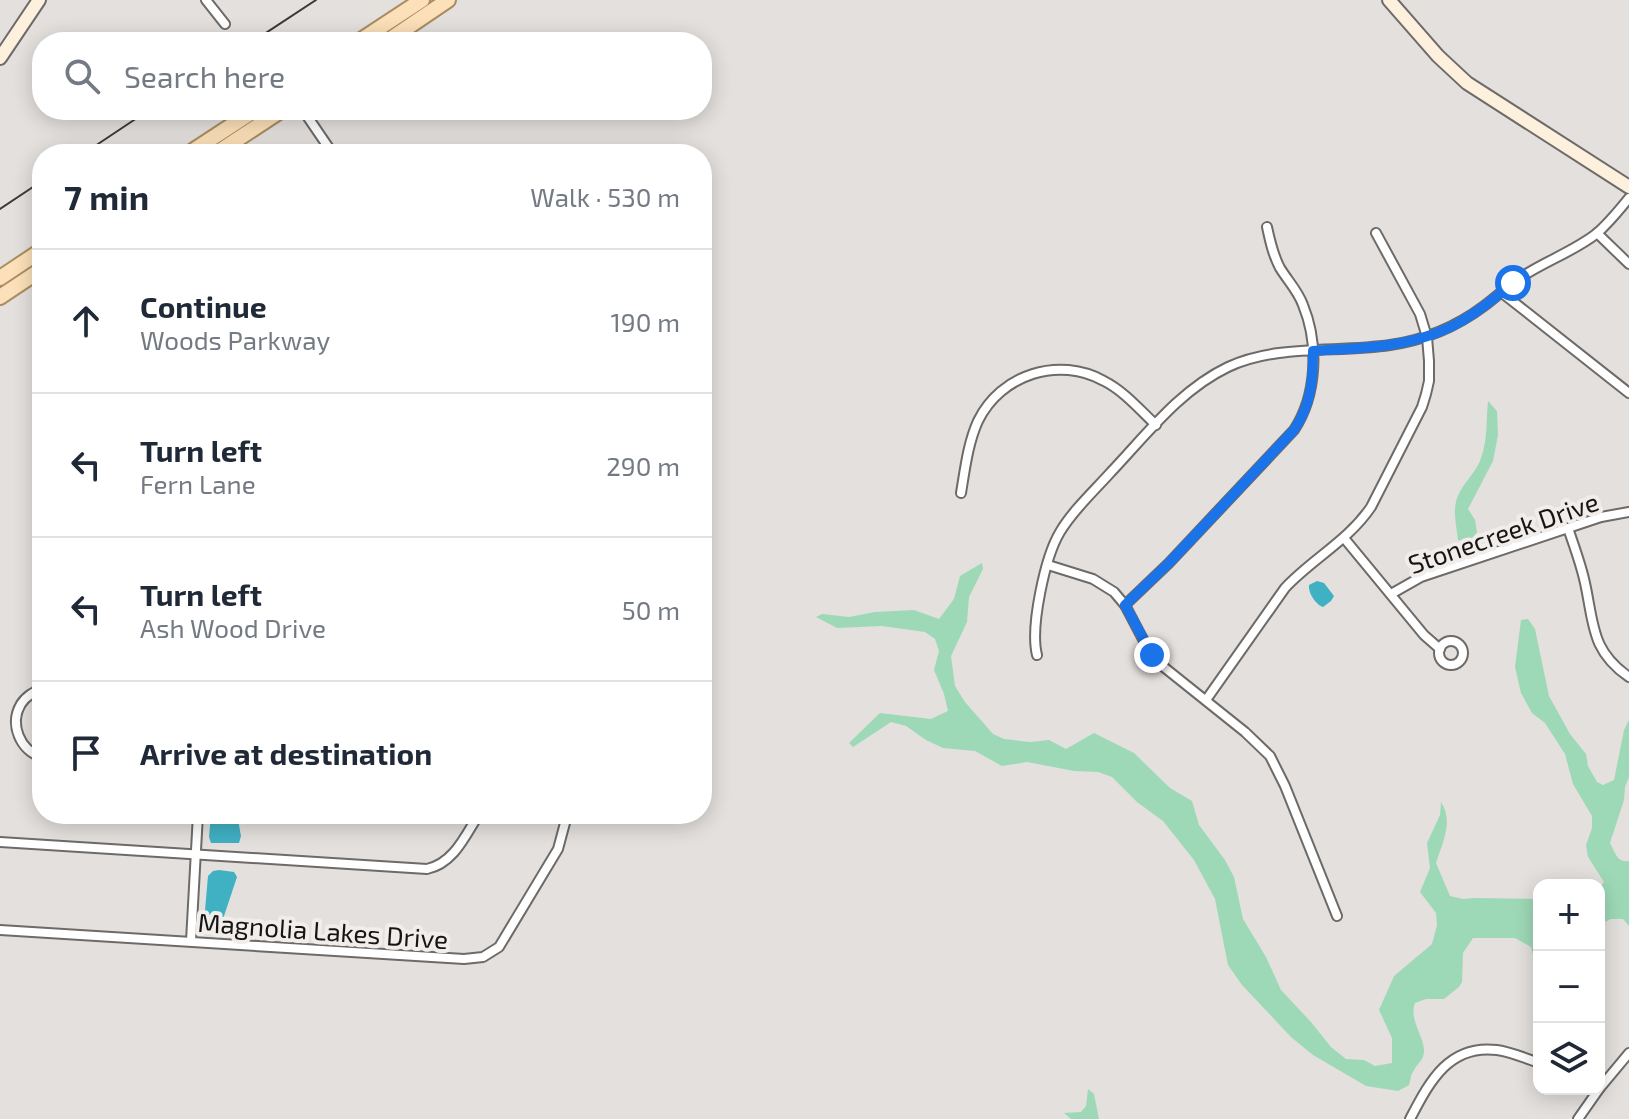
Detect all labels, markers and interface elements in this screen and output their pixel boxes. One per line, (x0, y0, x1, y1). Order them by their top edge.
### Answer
search box (32, 32, 712, 120)
icon: search (60, 54, 104, 98)
text: Search here (124, 58, 285, 94)
text: 7 min (64, 176, 149, 217)
text: Walk · 530 m (530, 181, 680, 212)
route start (1495, 265, 1531, 301)
text: Continue (140, 288, 267, 324)
icon: ahead (64, 299, 108, 343)
text: 190 m (611, 306, 680, 337)
text: Woods Parkway (140, 324, 330, 355)
text: Turn left (140, 432, 262, 468)
icon: left (64, 443, 108, 487)
text: 290 m (606, 450, 680, 481)
text: Fern Lane (140, 468, 256, 499)
street label: Stonecreek Drive (1404, 485, 1602, 579)
text: Turn left (140, 576, 262, 612)
icon: left (64, 587, 108, 631)
text: 50 m (622, 594, 680, 625)
text: Ash Wood Drive (140, 612, 326, 643)
route end (1134, 637, 1170, 673)
icon: arrive (64, 731, 108, 775)
text: Arrive at destination (140, 735, 432, 771)
map controls (1533, 879, 1605, 1095)
button: + (1533, 879, 1605, 951)
street label: Magnolia Lakes Drive (197, 906, 449, 954)
button: − (1533, 951, 1605, 1023)
button: layers (1533, 1023, 1605, 1095)

